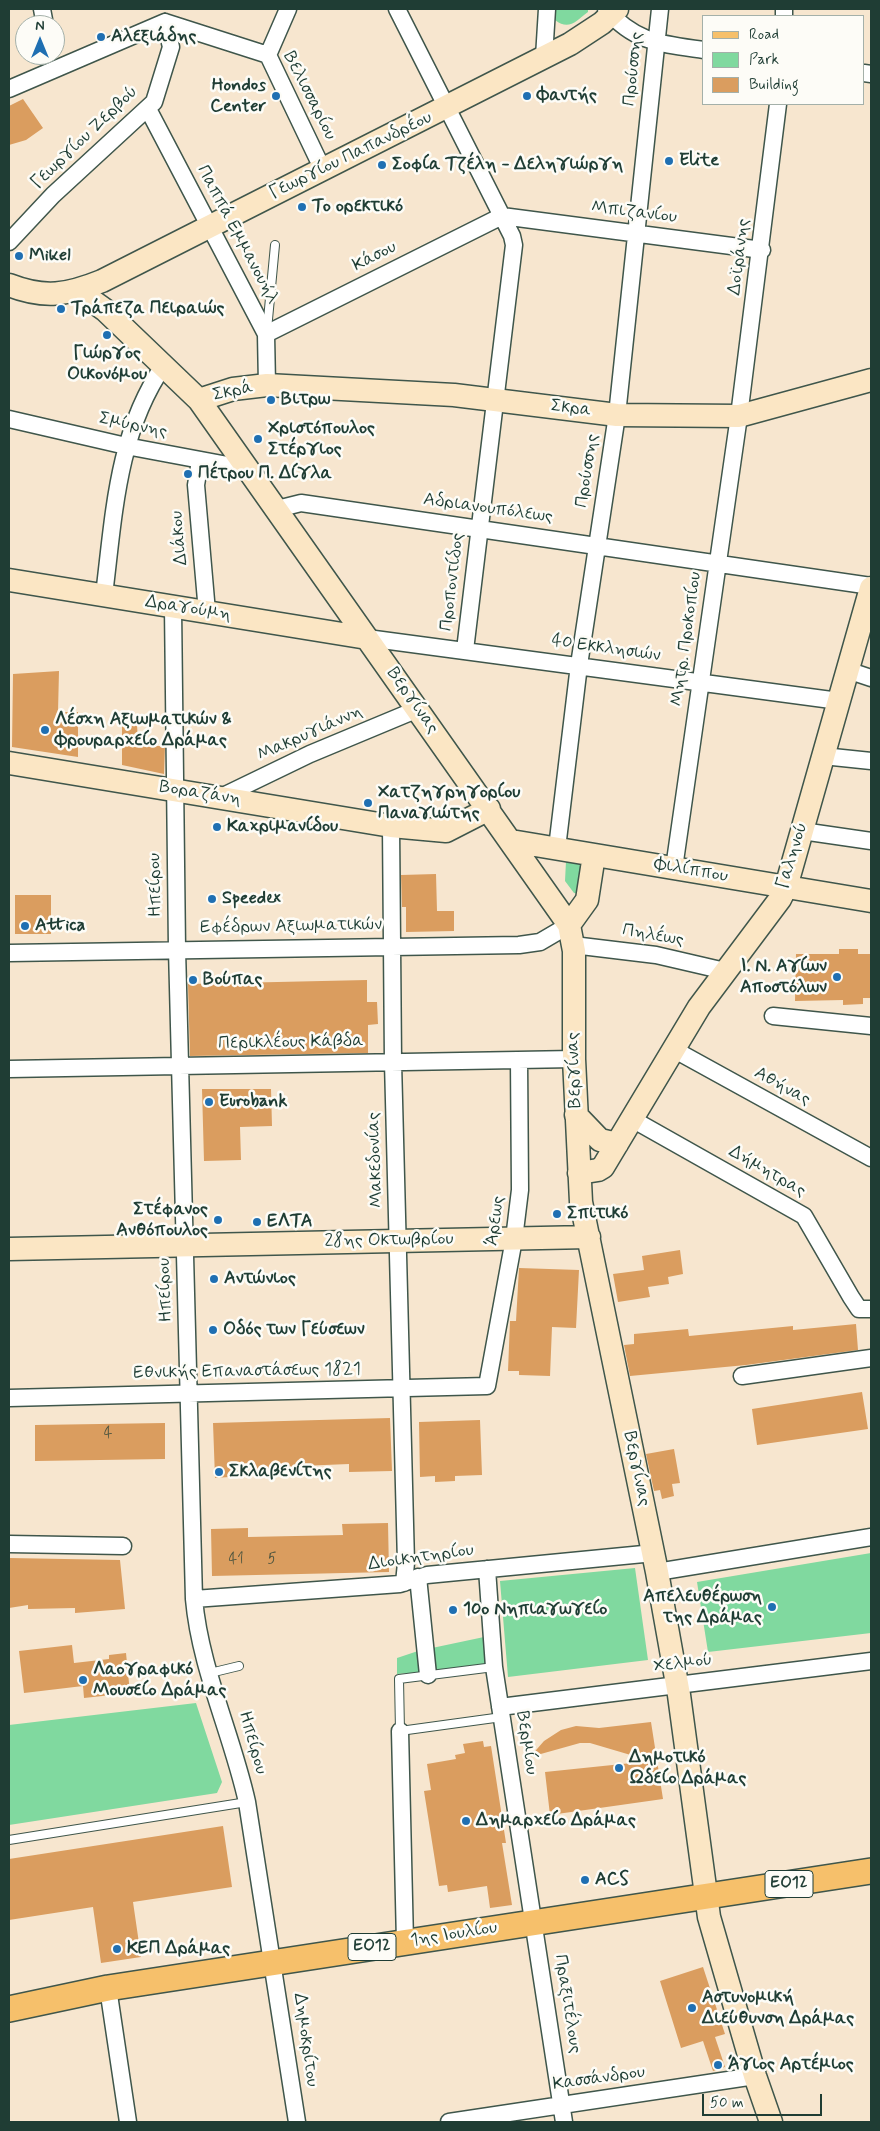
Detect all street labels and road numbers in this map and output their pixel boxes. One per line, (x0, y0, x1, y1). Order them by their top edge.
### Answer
street label: Προύσσης (619, 31, 649, 107)
street label: Βελισσαρίου (278, 48, 340, 144)
street label: Γεωργίου Ζερβού (27, 82, 143, 194)
street label: Γεωργίου Παπανδρέου (266, 107, 436, 205)
street label: Παππά Εμμανουήλ (191, 162, 283, 308)
street label: Μπιζανίου (590, 197, 678, 229)
street label: Δοϊράνης (725, 217, 755, 297)
street label: Κάσου (349, 237, 401, 277)
street label: Σκρά (211, 377, 255, 407)
street label: Σκρα (549, 396, 593, 422)
street label: Σμύρνης (97, 408, 169, 444)
street label: Προύσσης (572, 433, 604, 509)
street label: Αδριανουπόλεως (422, 489, 554, 529)
street label: Διάκου (167, 510, 193, 566)
street label: Προποντίδος (436, 532, 470, 632)
street label: Μητρ. Προκοπίου (667, 570, 707, 708)
street label: Δραγούμη (144, 592, 232, 626)
street label: 40 Εκκλησιών (550, 631, 662, 667)
street label: Βεργίνας (381, 664, 443, 738)
street label: Μακρυγιάννη (254, 701, 366, 767)
street label: Βοραζάνη (158, 777, 242, 811)
street label: Γαληνού (773, 820, 813, 892)
street label: Ηπείρου (145, 853, 167, 917)
street label: Φιλίππου (652, 854, 730, 888)
street label: Εφέδρων Αξιωματικών (200, 915, 382, 939)
street label: Πηλέως (621, 920, 685, 952)
street label: Περικλέους Κάβδα (218, 1031, 364, 1055)
street label: Βεργίνας (563, 1032, 587, 1108)
street label: Αθήνας (750, 1063, 814, 1111)
street label: Μακεδονίας (364, 1112, 388, 1208)
street label: Δήμητρας (725, 1141, 809, 1203)
street label: Άρεως (482, 1195, 510, 1247)
street label: 28ης Οκτωβρίου (324, 1229, 454, 1253)
street label: Ηπείρου (154, 1257, 178, 1323)
street label: Εθνικής Επαναστάσεως 1821 (133, 1359, 361, 1385)
street label: Βεργίνας (618, 1429, 654, 1509)
street label: Διοικητηρίου (367, 1540, 475, 1576)
street label: Χελμού (653, 1650, 713, 1678)
street label: Ηπείρου (233, 1709, 271, 1777)
street label: Βερμίου (510, 1710, 542, 1776)
road number: ΕΟ12 (765, 1870, 813, 1898)
street label: 1ης Ιουλίου (409, 1917, 499, 1953)
road number: ΕΟ12 (348, 1934, 396, 1960)
street label: Πραξιτέλους (549, 1953, 585, 2055)
street label: Δημοκρίτου (288, 1992, 322, 2088)
street label: Κασσάνδρου (551, 2062, 647, 2096)

